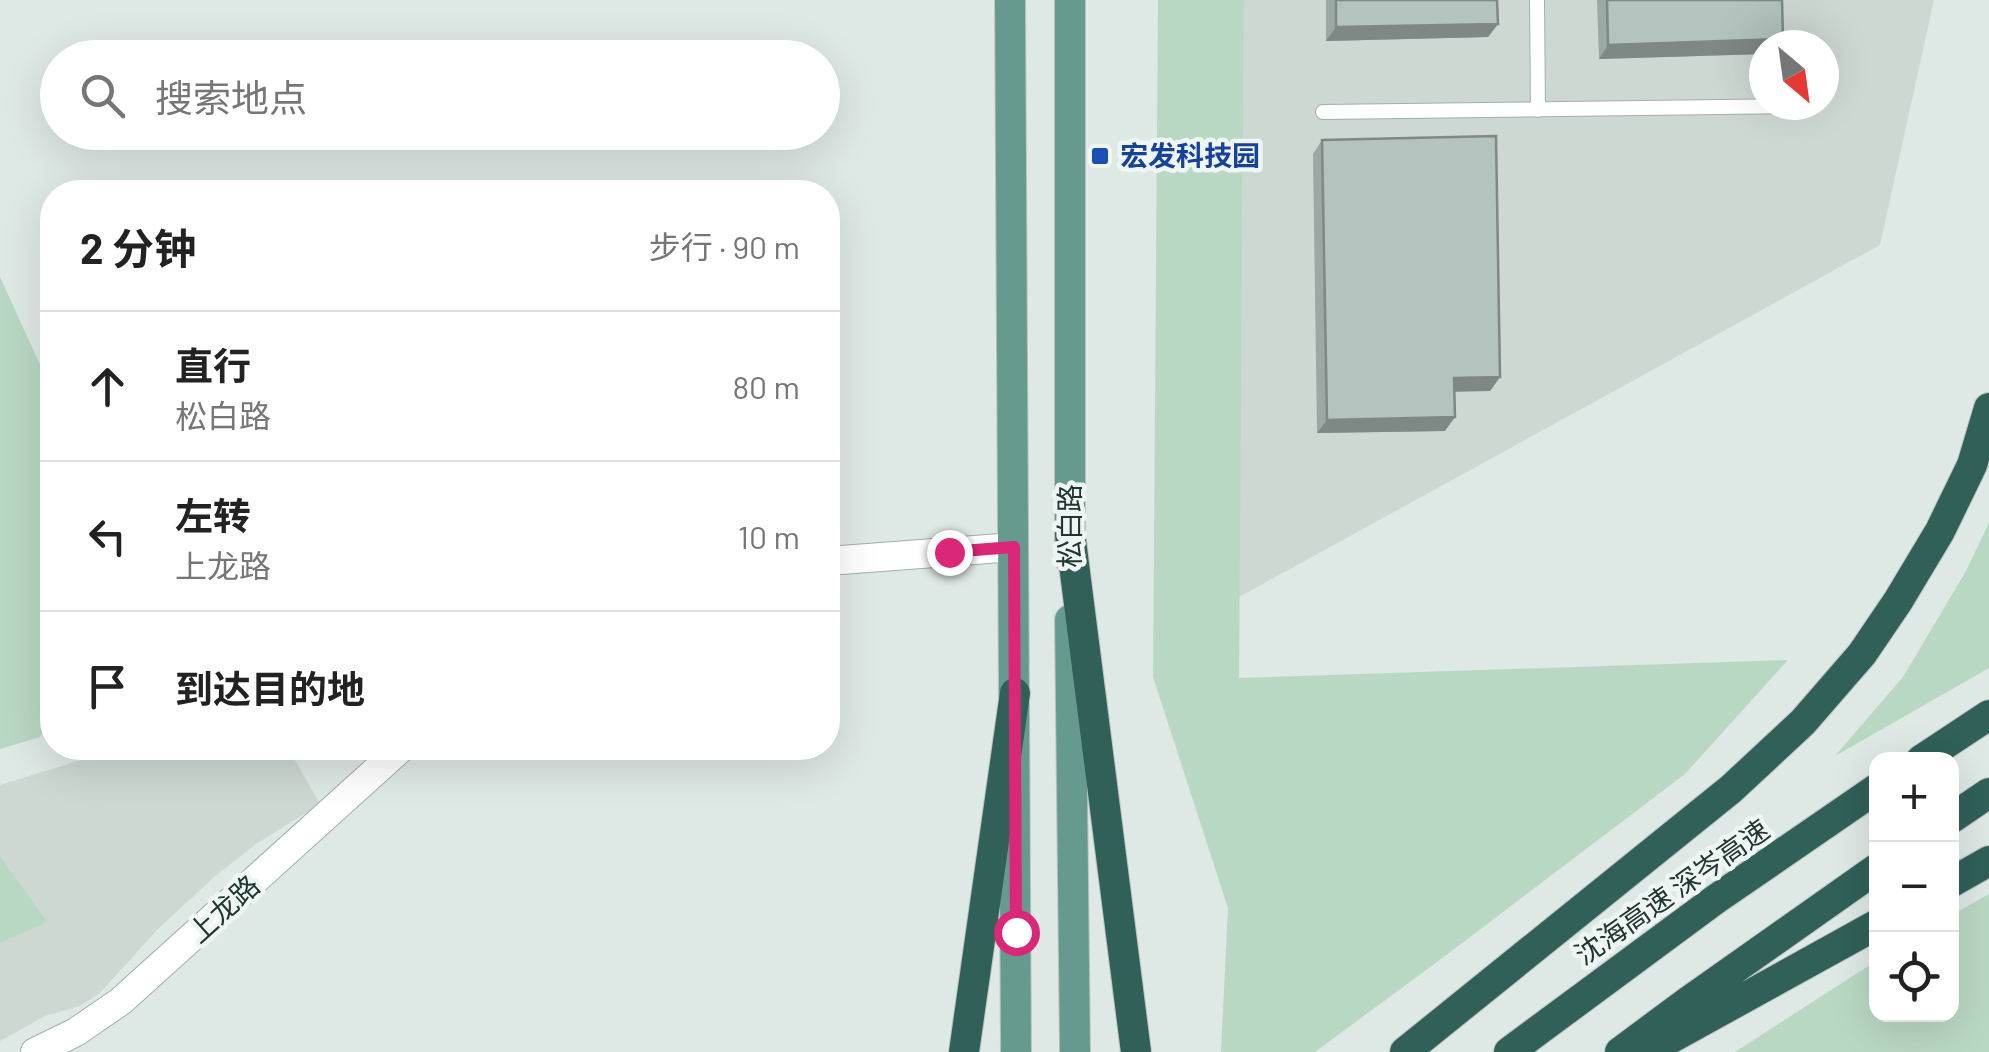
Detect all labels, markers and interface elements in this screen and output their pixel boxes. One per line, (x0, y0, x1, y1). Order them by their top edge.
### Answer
north arrow (1749, 30, 1839, 120)
search box (40, 40, 840, 150)
icon: search (75, 68, 130, 123)
text: 搜索地点 (155, 74, 307, 120)
place label: 宏发科技园 (1120, 138, 1260, 172)
marker: 宏发科技园 (1089, 145, 1111, 167)
text: 2 分钟 (80, 222, 196, 272)
text: 步行 · 90 m (649, 227, 800, 265)
text: 直行 (175, 342, 251, 388)
icon: ahead (80, 359, 135, 414)
text: 80 m (732, 367, 800, 405)
text: 松白路 (175, 396, 271, 434)
street label: 松白路 (1052, 484, 1086, 568)
text: 左转 (175, 492, 251, 538)
icon: left (80, 509, 135, 564)
text: 10 m (738, 517, 800, 555)
route end (927, 530, 973, 576)
text: 上龙路 (175, 546, 271, 584)
icon: arrive (80, 659, 135, 714)
text: 到达目的地 (175, 665, 365, 711)
map controls (1869, 752, 1959, 1022)
button: + (1869, 752, 1959, 842)
street label: 沈海高速 深岑高速 (1568, 811, 1775, 971)
button: − (1869, 842, 1959, 932)
street label: 上龙路 (181, 868, 266, 949)
route start (994, 910, 1040, 956)
button: locate (1869, 932, 1959, 1022)

